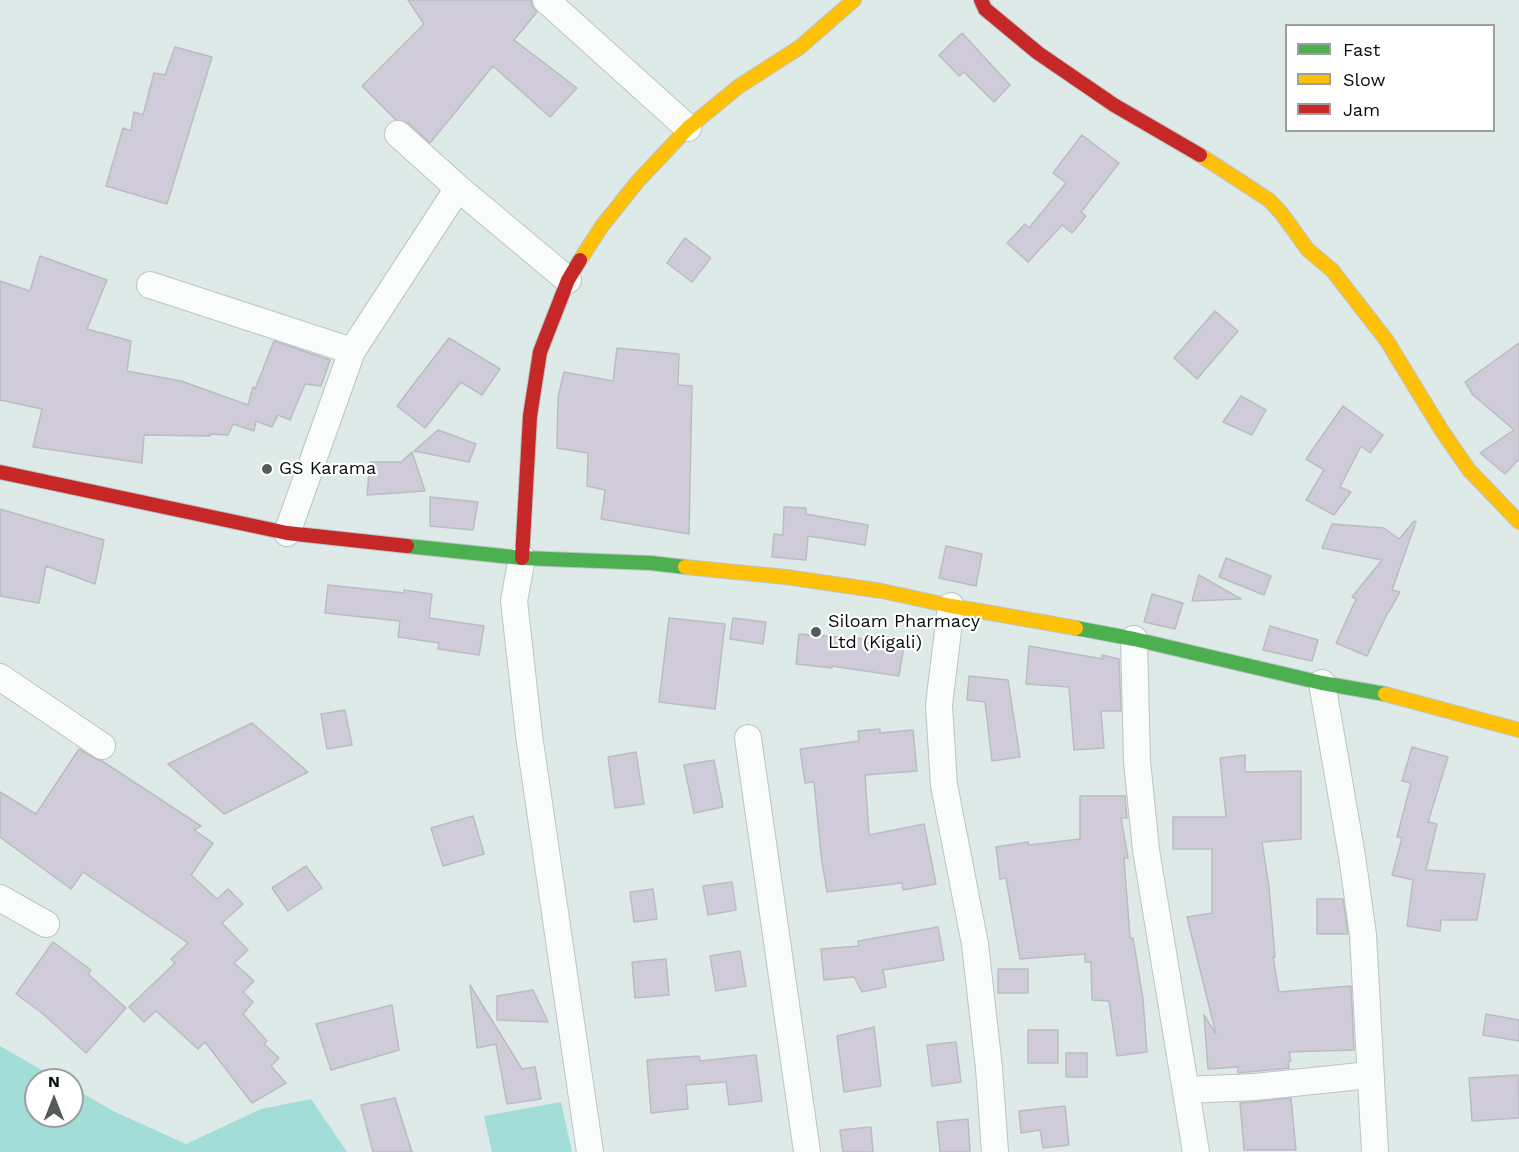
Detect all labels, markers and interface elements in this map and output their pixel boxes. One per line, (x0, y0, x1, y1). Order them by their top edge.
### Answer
legend (1285, 24, 1495, 132)
text: Fast (1343, 39, 1380, 60)
text: Slow (1343, 69, 1386, 90)
text: Jam (1343, 99, 1380, 120)
place label: GS Karama (279, 458, 376, 480)
marker: GS Karama (260, 462, 274, 476)
place label: Siloam Pharmacy Ltd (Kigali) (828, 611, 980, 654)
marker: Siloam Pharmacy Ltd (Kigali) (809, 625, 823, 639)
north arrow (24, 1068, 84, 1128)
text: N (48, 1072, 60, 1091)

